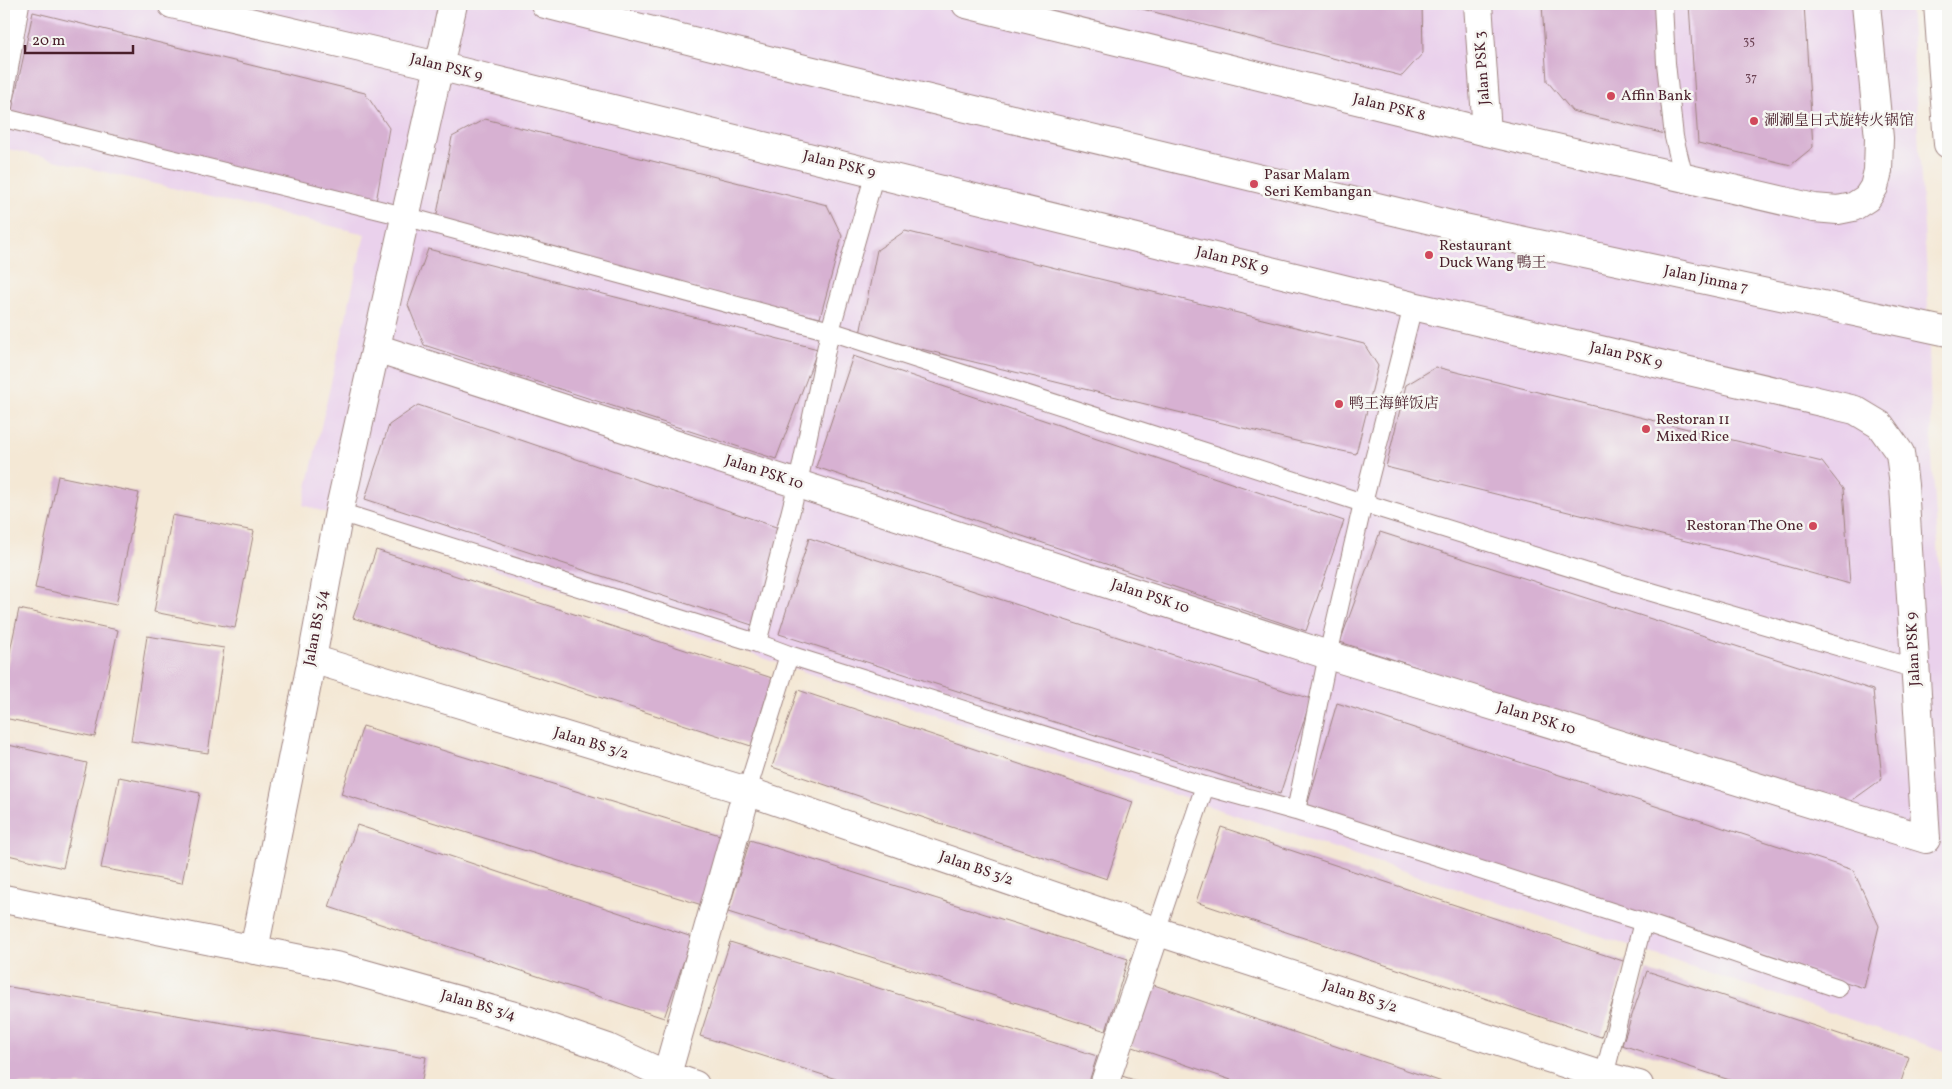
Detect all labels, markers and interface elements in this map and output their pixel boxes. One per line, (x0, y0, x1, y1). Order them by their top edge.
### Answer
scale bar (25, 22, 132, 54)
street label: Jalan PSK 3 (1470, 30, 1496, 106)
text: 20 m (32, 31, 65, 52)
house number: 35 (1743, 34, 1755, 50)
street label: Jalan PSK 9 (407, 49, 485, 87)
house number: 37 (1745, 70, 1757, 86)
place label: Affin Bank (1621, 86, 1692, 107)
street label: Jalan PSK 8 (1351, 89, 1427, 127)
marker: Affin Bank (1605, 90, 1617, 102)
place label: 涮涮皇日式旋转火锅馆 (1764, 111, 1914, 132)
marker: 涮涮皇日式旋转火锅馆 (1748, 115, 1760, 127)
street label: Jalan PSK 9 (800, 146, 878, 184)
place label: Pasar Malam Seri Kembangan (1264, 165, 1372, 203)
marker: Pasar Malam Seri Kembangan (1248, 178, 1260, 190)
place label: Restaurant Duck Wang 鴨王 (1439, 236, 1547, 274)
street label: Jalan PSK 9 (1193, 242, 1271, 280)
marker: Restaurant Duck Wang 鴨王 (1423, 249, 1435, 261)
street label: Jalan Jinma 7 (1662, 261, 1750, 299)
street label: Jalan PSK 9 (1587, 337, 1665, 375)
place label: 鸭王海鲜饭店 (1349, 394, 1439, 415)
marker: 鸭王海鲜饭店 (1333, 398, 1345, 410)
place label: Restoran 11 Mixed Rice (1656, 410, 1730, 448)
marker: Restoran 11 Mixed Rice (1640, 423, 1652, 435)
street label: Jalan PSK 10 (722, 450, 806, 496)
place label: Restoran The One (1687, 516, 1803, 537)
marker: Restoran The One (1807, 520, 1819, 532)
street label: Jalan PSK 10 (1108, 574, 1192, 620)
street label: Jalan BS 3/4 (299, 588, 335, 668)
street label: Jalan PSK 9 (1902, 611, 1926, 687)
street label: Jalan PSK 10 (1494, 697, 1578, 741)
street label: Jalan BS 3/2 (551, 723, 631, 765)
street label: Jalan BS 3/2 (936, 846, 1016, 892)
street label: Jalan BS 3/2 (1320, 975, 1400, 1019)
street label: Jalan BS 3/4 (438, 985, 518, 1027)

